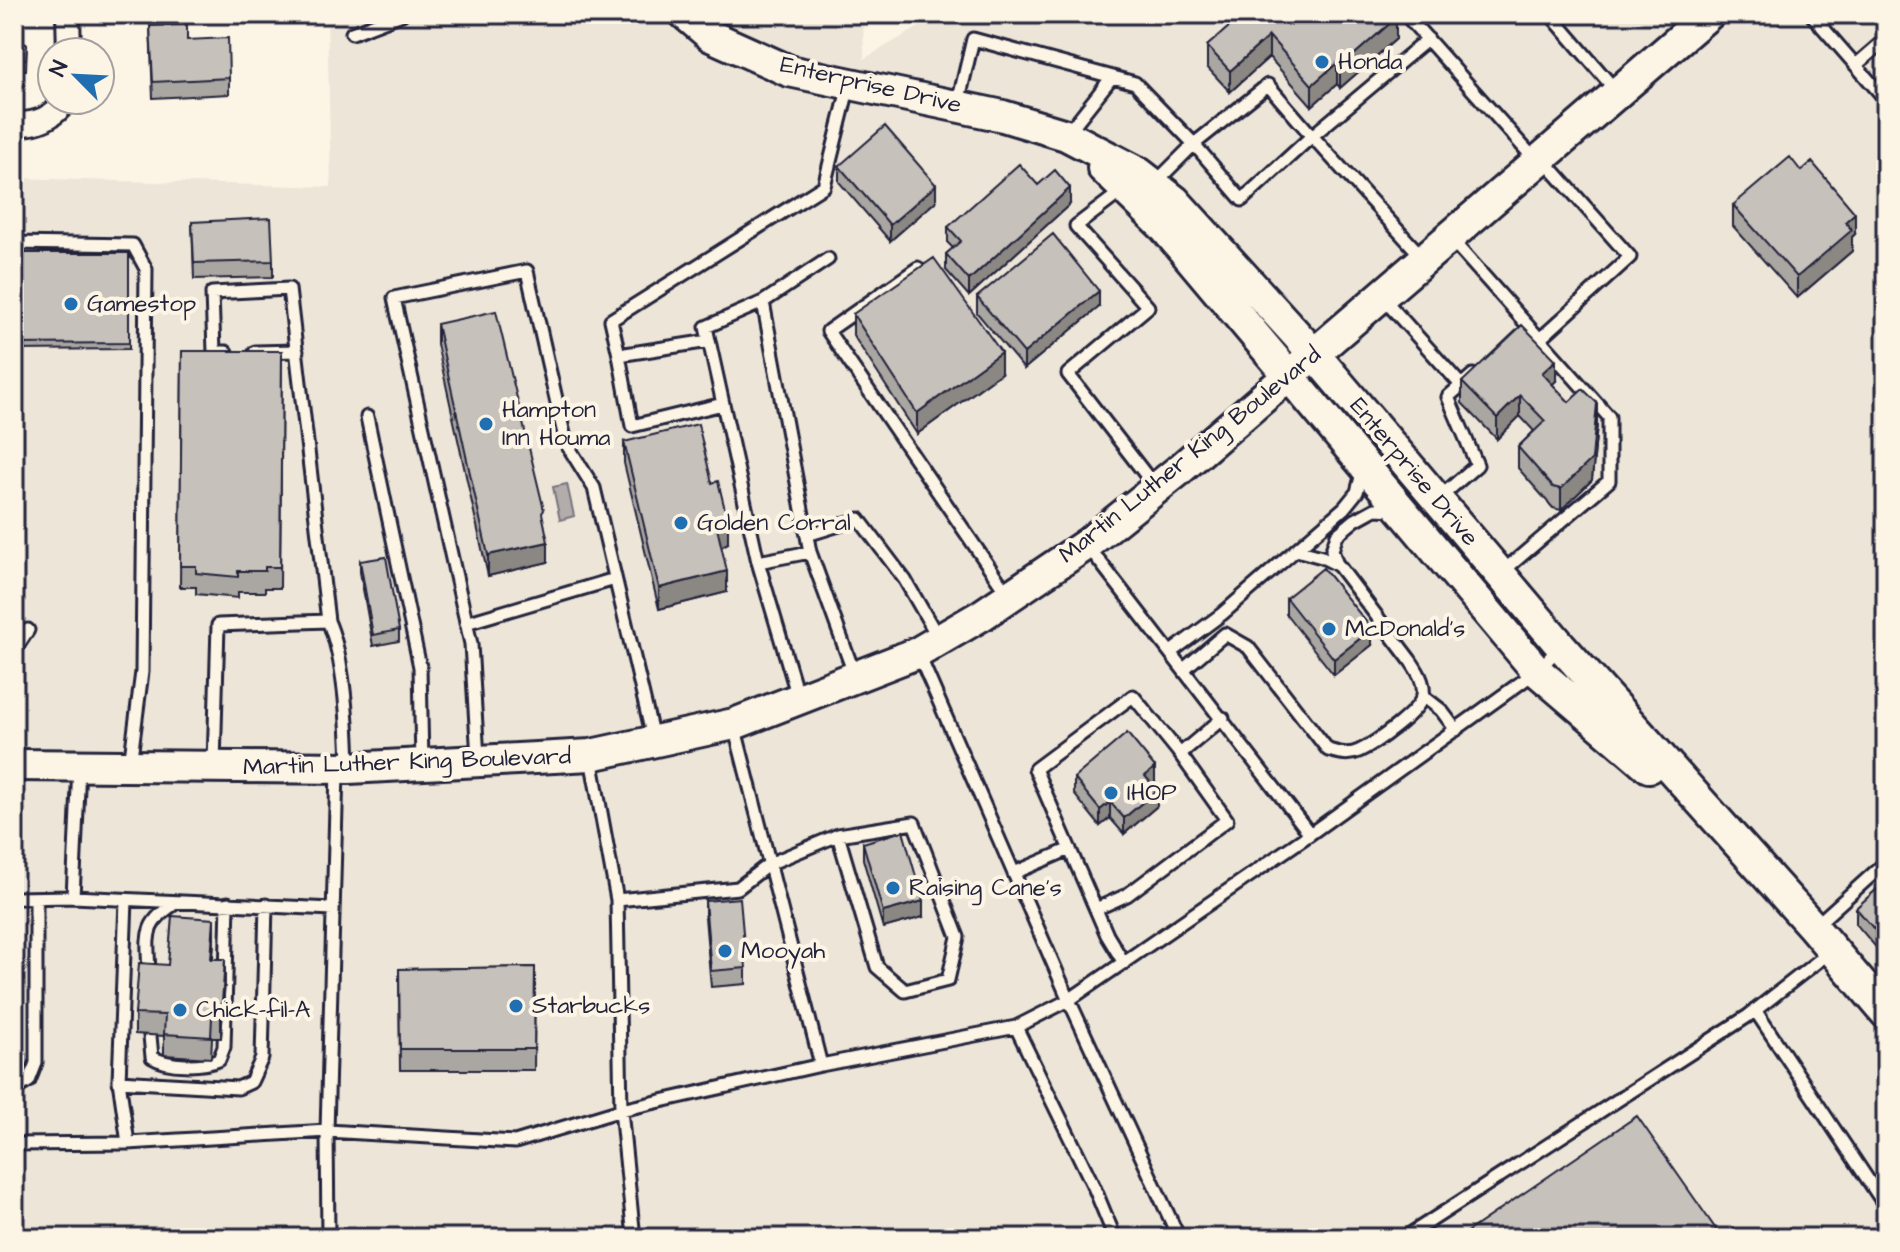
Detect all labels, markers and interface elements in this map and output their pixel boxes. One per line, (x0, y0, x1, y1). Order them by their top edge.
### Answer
north arrow (36, 36, 116, 116)
place label: Honda (1338, 45, 1403, 79)
street label: Enterprise Drive (777, 48, 965, 122)
marker: Honda (1313, 53, 1331, 71)
text: N (42, 56, 76, 81)
place label: Gamestop (87, 287, 196, 321)
marker: Gamestop (62, 295, 80, 313)
street label: Martin Luther King Boulevard (1052, 338, 1329, 572)
street label: Enterprise Drive (1342, 390, 1486, 554)
place label: Hampton Inn Houma (502, 393, 610, 455)
marker: Hampton Inn Houma (477, 415, 495, 433)
place label: Golden Corral (697, 506, 851, 540)
marker: Golden Corral (672, 514, 690, 532)
place label: McDonald's (1345, 612, 1465, 646)
marker: McDonald's (1320, 620, 1338, 638)
street label: Martin Luther King Boulevard (242, 739, 572, 786)
place label: IHOP (1127, 776, 1177, 810)
marker: IHOP (1102, 784, 1120, 802)
place label: Raising Cane's (909, 871, 1062, 906)
marker: Raising Cane's (884, 879, 902, 897)
place label: Mooyah (741, 934, 825, 969)
marker: Mooyah (716, 942, 734, 960)
place label: Starbucks (532, 989, 650, 1023)
place label: Chick-fil-A (196, 993, 310, 1027)
marker: Starbucks (507, 997, 525, 1015)
marker: Chick-fil-A (171, 1001, 189, 1019)

